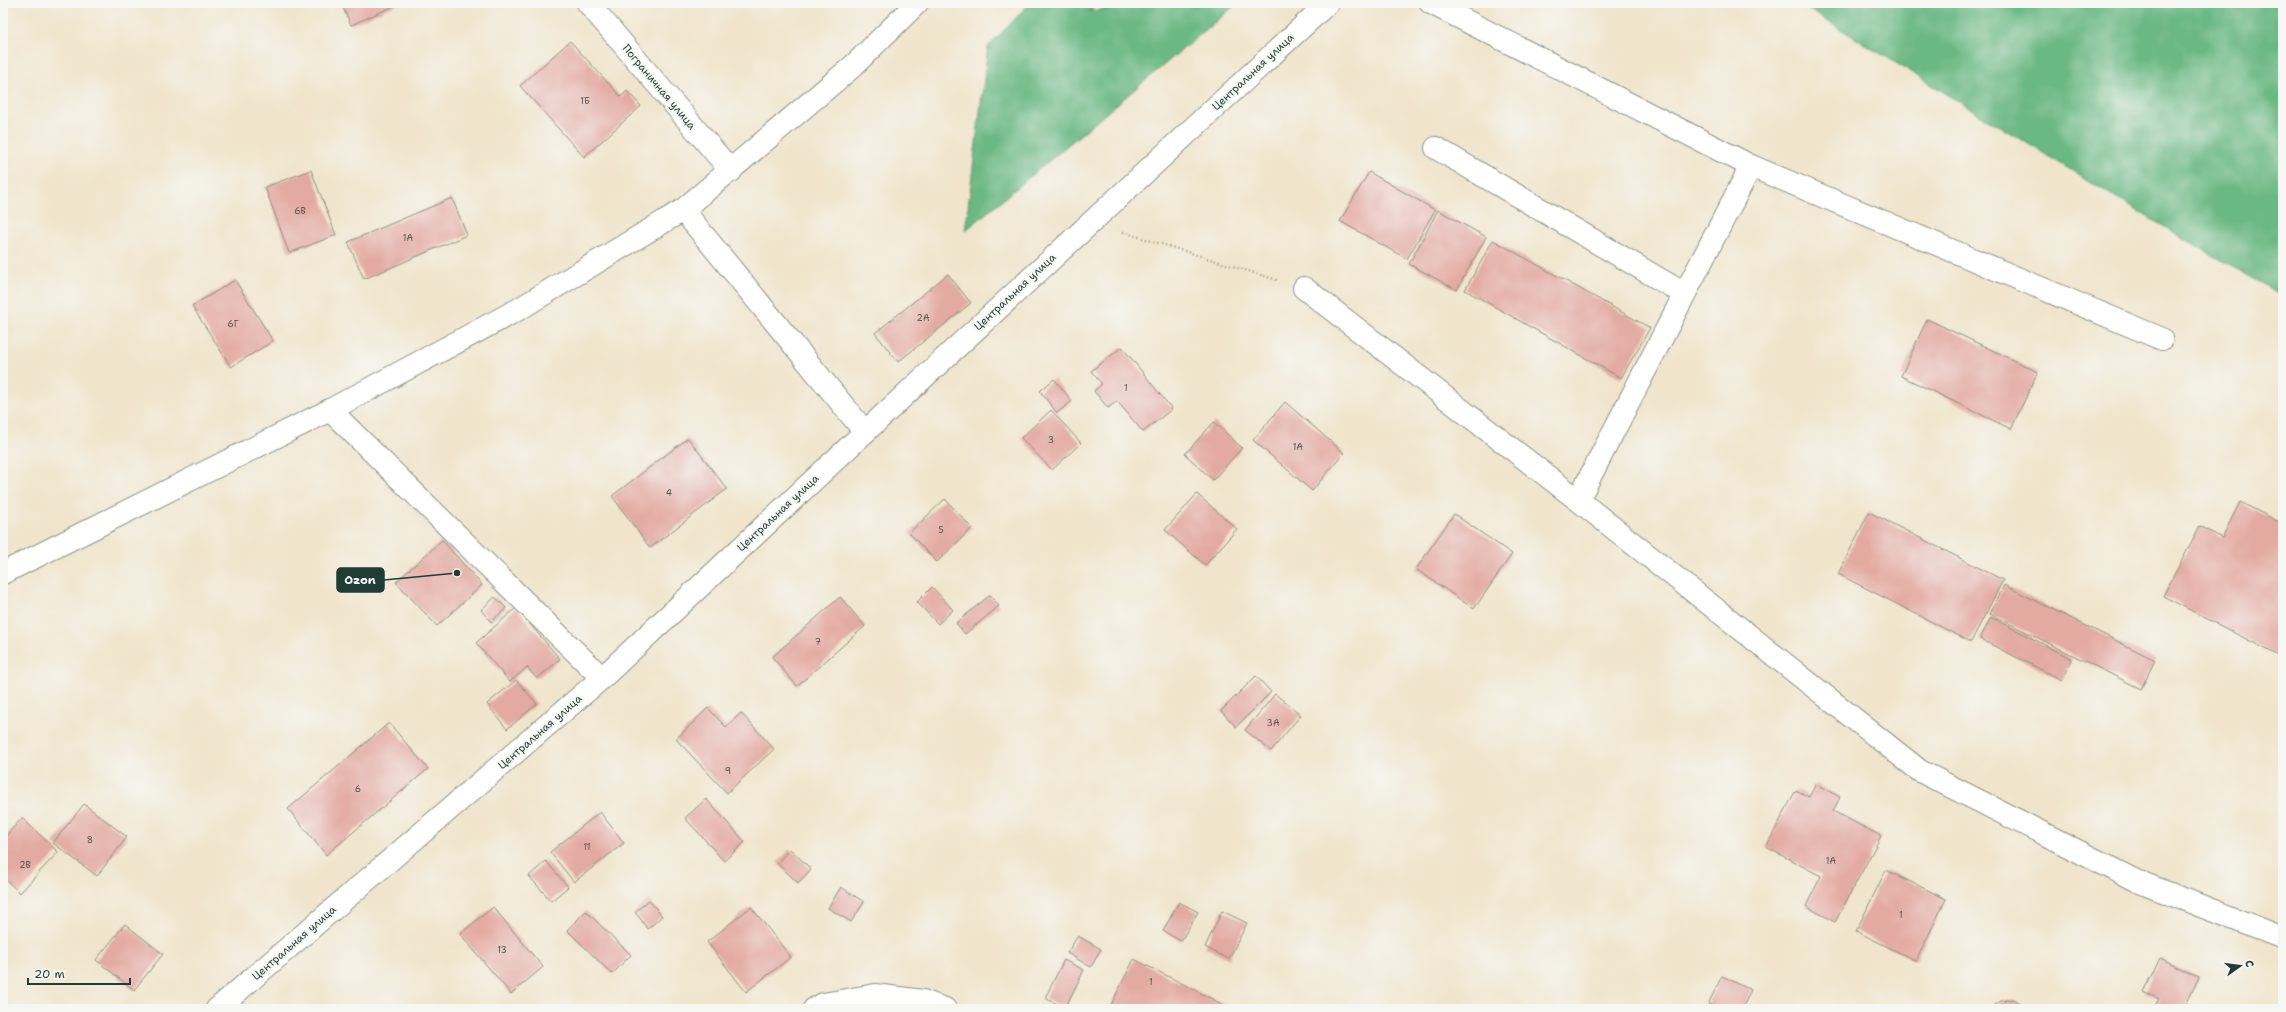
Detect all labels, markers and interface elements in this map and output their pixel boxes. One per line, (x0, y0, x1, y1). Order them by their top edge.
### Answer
street label: Центральная улица (1209, 30, 1297, 114)
street label: Пограничная улица (619, 41, 699, 133)
house number: 1Б (580, 95, 590, 107)
house number: 6В (294, 205, 306, 217)
house number: 1А (403, 232, 414, 244)
street label: Центральная улица (971, 250, 1059, 334)
house number: 2А (917, 312, 930, 324)
house number: 6Г (227, 318, 239, 330)
house number: 1 (1124, 382, 1128, 394)
house number: 3 (1048, 434, 1054, 446)
house number: 1А (1293, 441, 1304, 453)
street label: Центральная улица (734, 471, 822, 555)
house number: 4 (666, 487, 672, 499)
house number: 5 (938, 524, 944, 536)
callout: Ozon (337, 568, 384, 592)
text: Ozon (344, 572, 376, 588)
house number: 7 (815, 636, 821, 648)
street label: Центральная улица (495, 691, 585, 773)
house number: 3А (1267, 717, 1280, 729)
house number: 9 (725, 765, 731, 777)
house number: 6 (355, 783, 361, 795)
house number: 8 (87, 834, 93, 846)
house number: 11 (583, 841, 591, 853)
house number: 1А (1826, 855, 1837, 867)
house number: 2В (19, 859, 31, 871)
street label: Центральная улица (249, 902, 339, 984)
house number: 1 (1899, 909, 1903, 921)
house number: 13 (497, 944, 507, 956)
north arrow (2220, 946, 2260, 986)
text: С (2241, 959, 2257, 969)
scale bar (28, 960, 130, 986)
text: 20 m (34, 966, 65, 982)
house number: 1 (1149, 976, 1153, 988)

